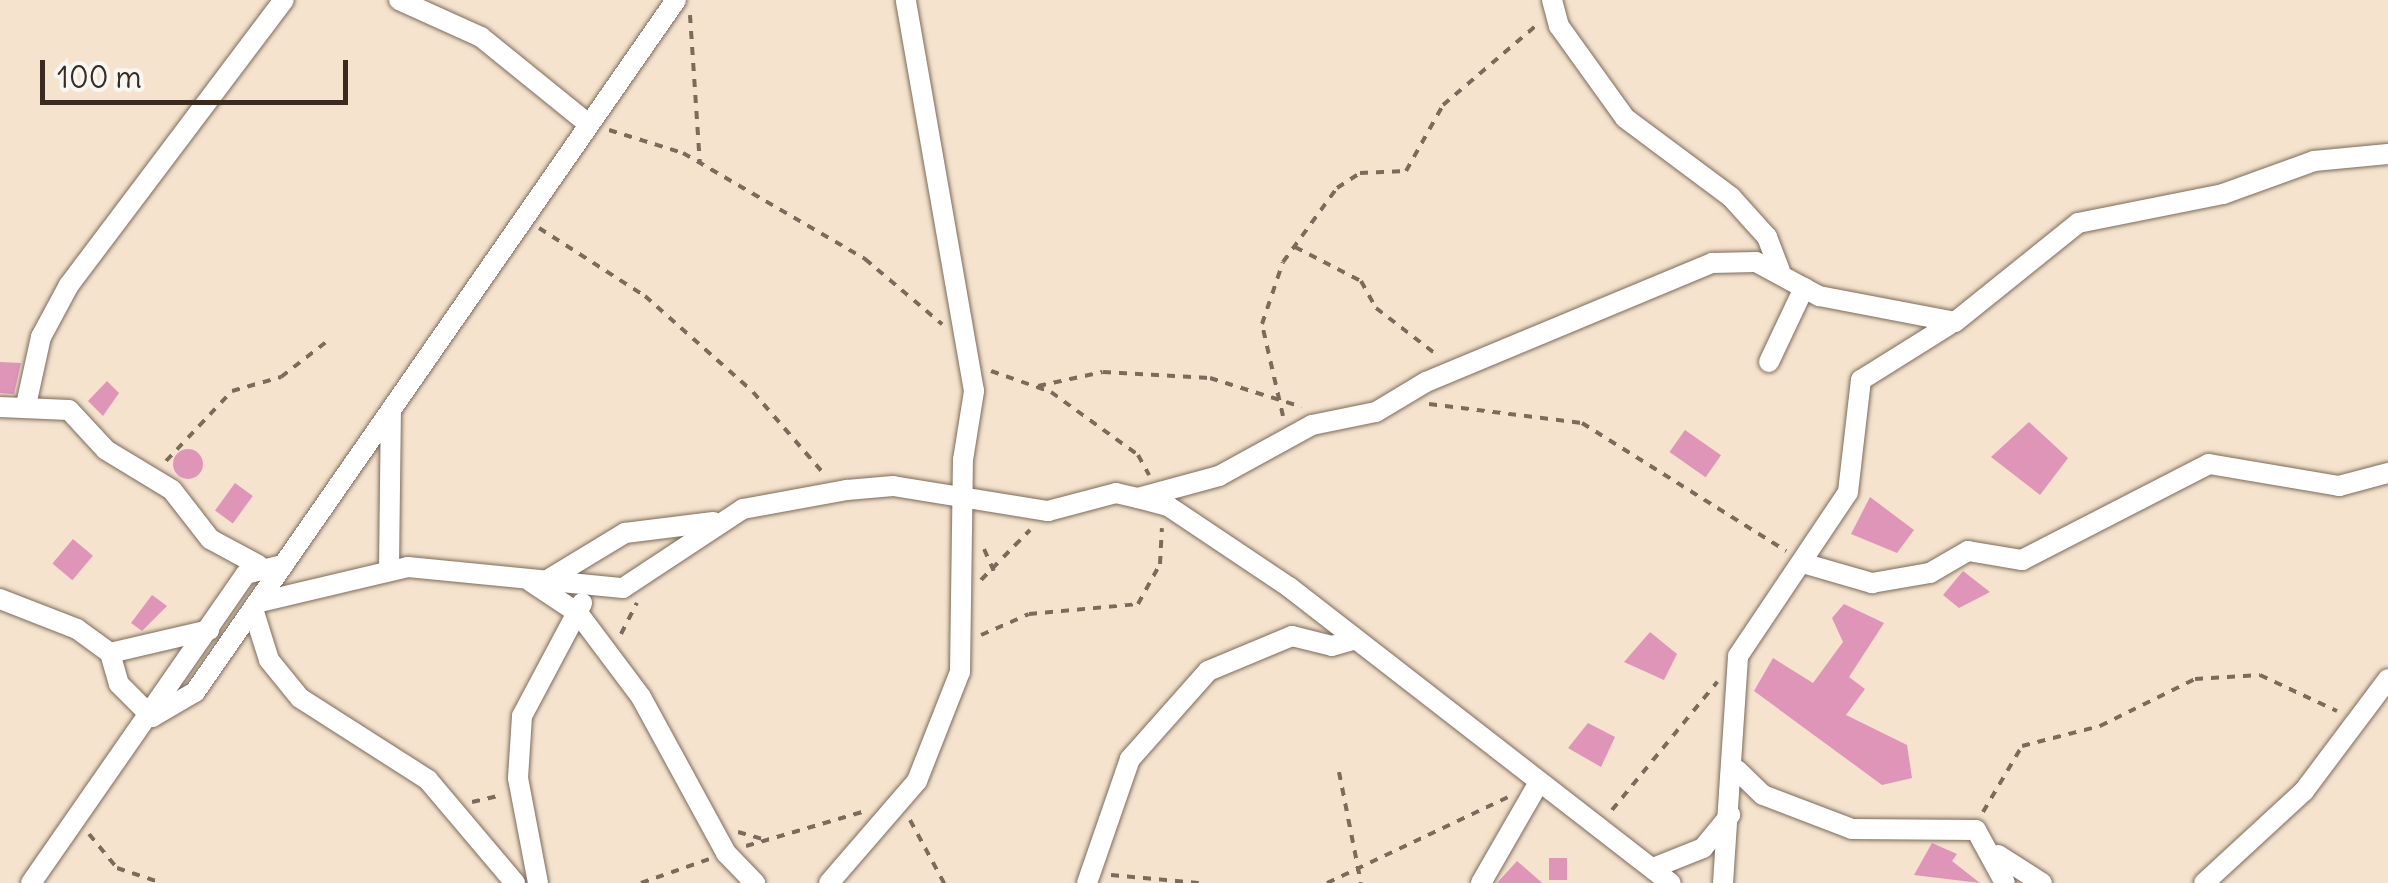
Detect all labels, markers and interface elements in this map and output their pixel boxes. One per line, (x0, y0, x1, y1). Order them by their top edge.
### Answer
scale bar (45, 40, 352, 102)
text: 100 m (57, 58, 142, 96)

